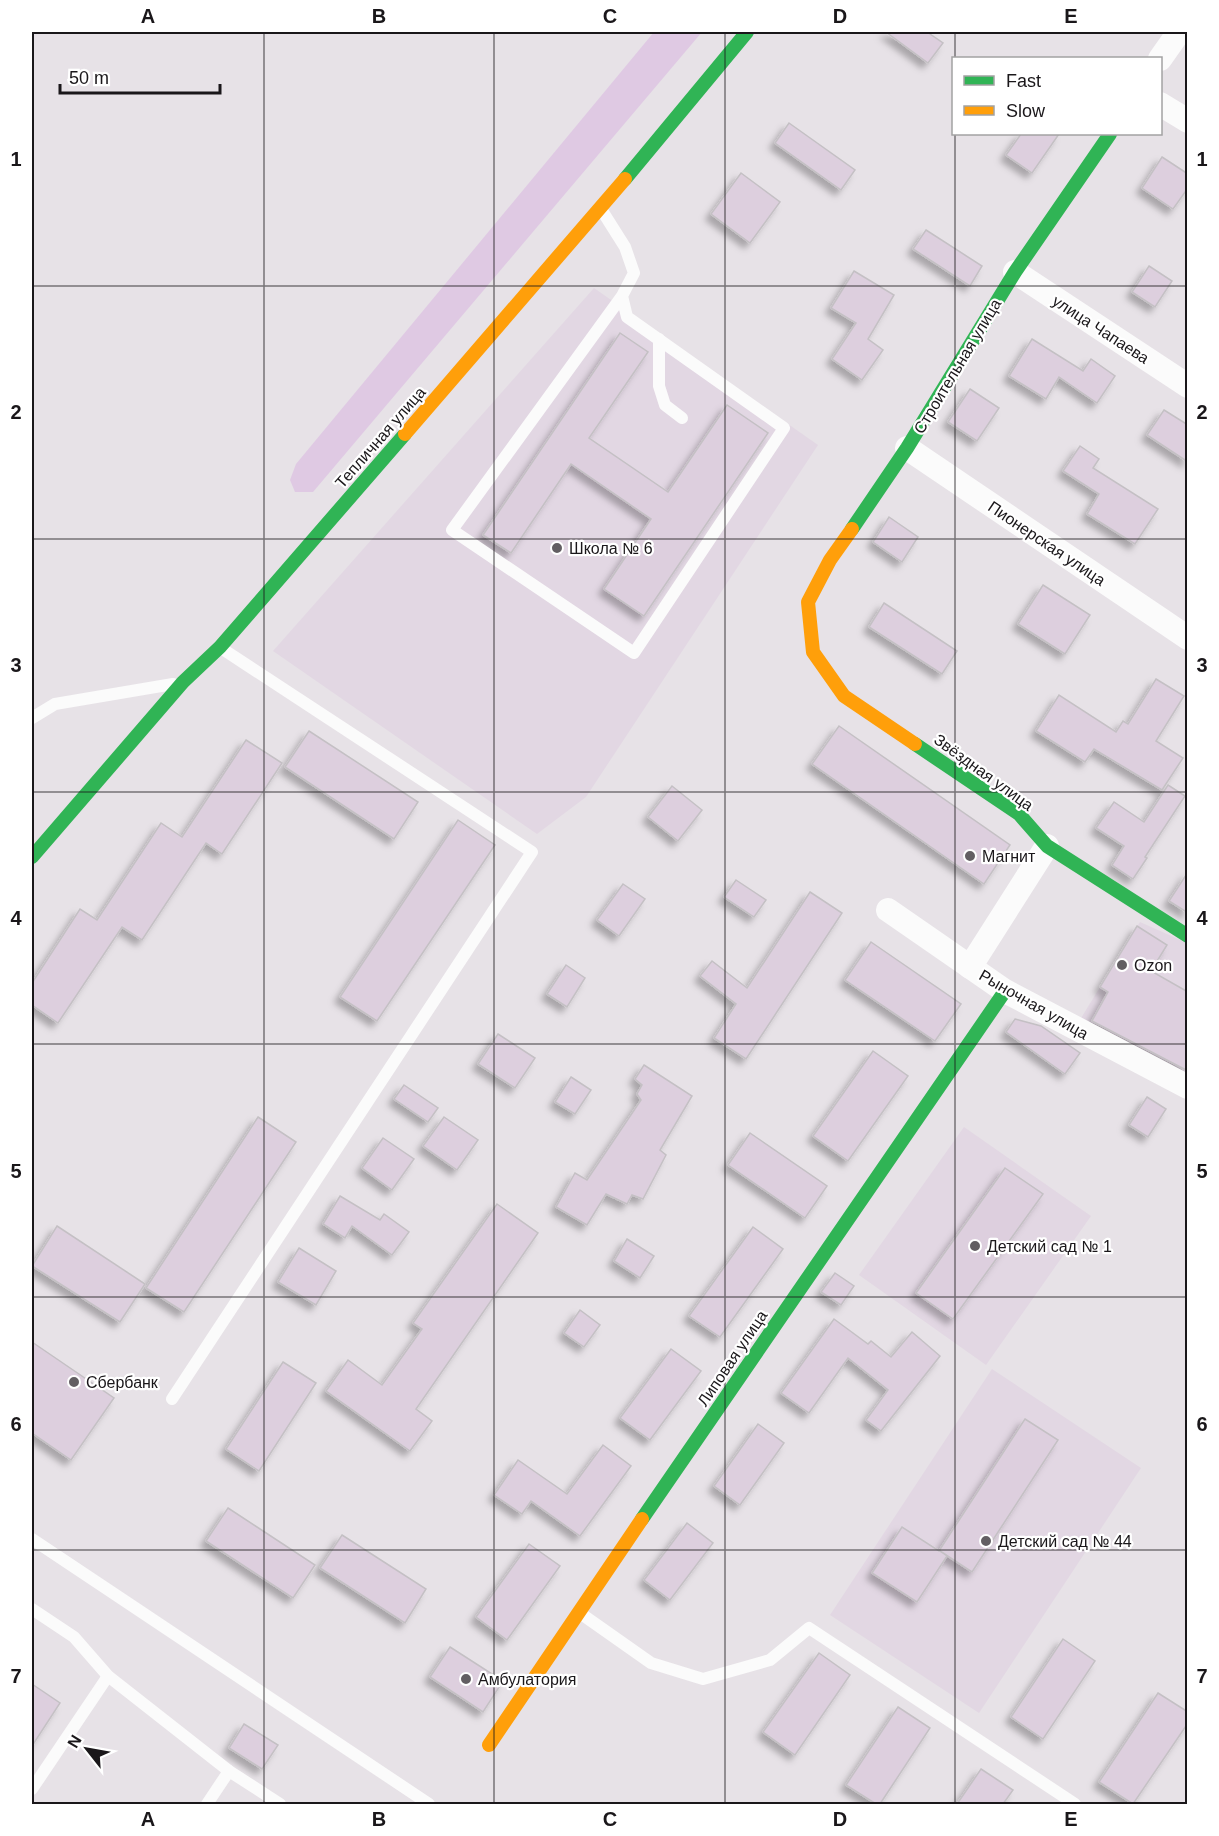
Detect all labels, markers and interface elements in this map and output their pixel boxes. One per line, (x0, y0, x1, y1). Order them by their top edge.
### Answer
text: A (141, 5, 155, 27)
text: B (372, 5, 386, 27)
text: C (603, 5, 617, 27)
text: D (833, 5, 847, 27)
text: E (1064, 5, 1078, 27)
scale bar (60, 57, 220, 95)
legend (952, 57, 1162, 135)
text: 50 m (69, 68, 109, 88)
text: Fast (1006, 71, 1041, 91)
text: Slow (1006, 101, 1046, 121)
text: 1 (10, 148, 22, 170)
text: 1 (1196, 148, 1208, 170)
street label: улица Чапаева (1049, 292, 1152, 367)
street label: Строительная улица (911, 296, 1004, 436)
street label: Тепличная улица (332, 383, 429, 491)
text: 2 (10, 401, 22, 423)
text: 2 (1196, 401, 1208, 423)
street label: Пионерская улица (985, 498, 1108, 589)
place label: Школа № 6 (569, 540, 653, 557)
marker: Школа № 6 (550, 541, 564, 555)
text: 3 (10, 654, 22, 676)
text: 3 (1196, 654, 1208, 676)
street label: Звёздная улица (931, 731, 1037, 814)
place label: Магнит (982, 848, 1036, 865)
marker: Магнит (963, 849, 977, 863)
text: 4 (10, 907, 22, 929)
text: 4 (1196, 907, 1208, 929)
place label: Ozon (1134, 957, 1172, 974)
marker: Ozon (1115, 958, 1129, 972)
street label: Рыночная улица (976, 966, 1091, 1043)
text: 5 (10, 1160, 22, 1182)
text: 5 (1196, 1160, 1208, 1182)
place label: Детский сад № 1 (987, 1238, 1112, 1255)
marker: Детский сад № 1 (968, 1239, 982, 1253)
street label: Липовая улица (694, 1307, 771, 1409)
place label: Сбербанк (86, 1374, 159, 1391)
marker: Сбербанк (67, 1375, 81, 1389)
text: 6 (10, 1413, 22, 1435)
text: 6 (1196, 1413, 1208, 1435)
place label: Детский сад № 44 (998, 1533, 1132, 1550)
marker: Детский сад № 44 (979, 1534, 993, 1548)
text: 7 (10, 1665, 22, 1687)
text: 7 (1196, 1665, 1208, 1687)
place label: Амбулатория (478, 1671, 576, 1688)
marker: Амбулатория (459, 1672, 473, 1686)
north arrow (57, 1719, 117, 1779)
text: N (64, 1732, 85, 1751)
text: A (141, 1808, 155, 1830)
text: B (372, 1808, 386, 1830)
text: C (603, 1808, 617, 1830)
text: D (833, 1808, 847, 1830)
text: E (1064, 1808, 1078, 1830)

